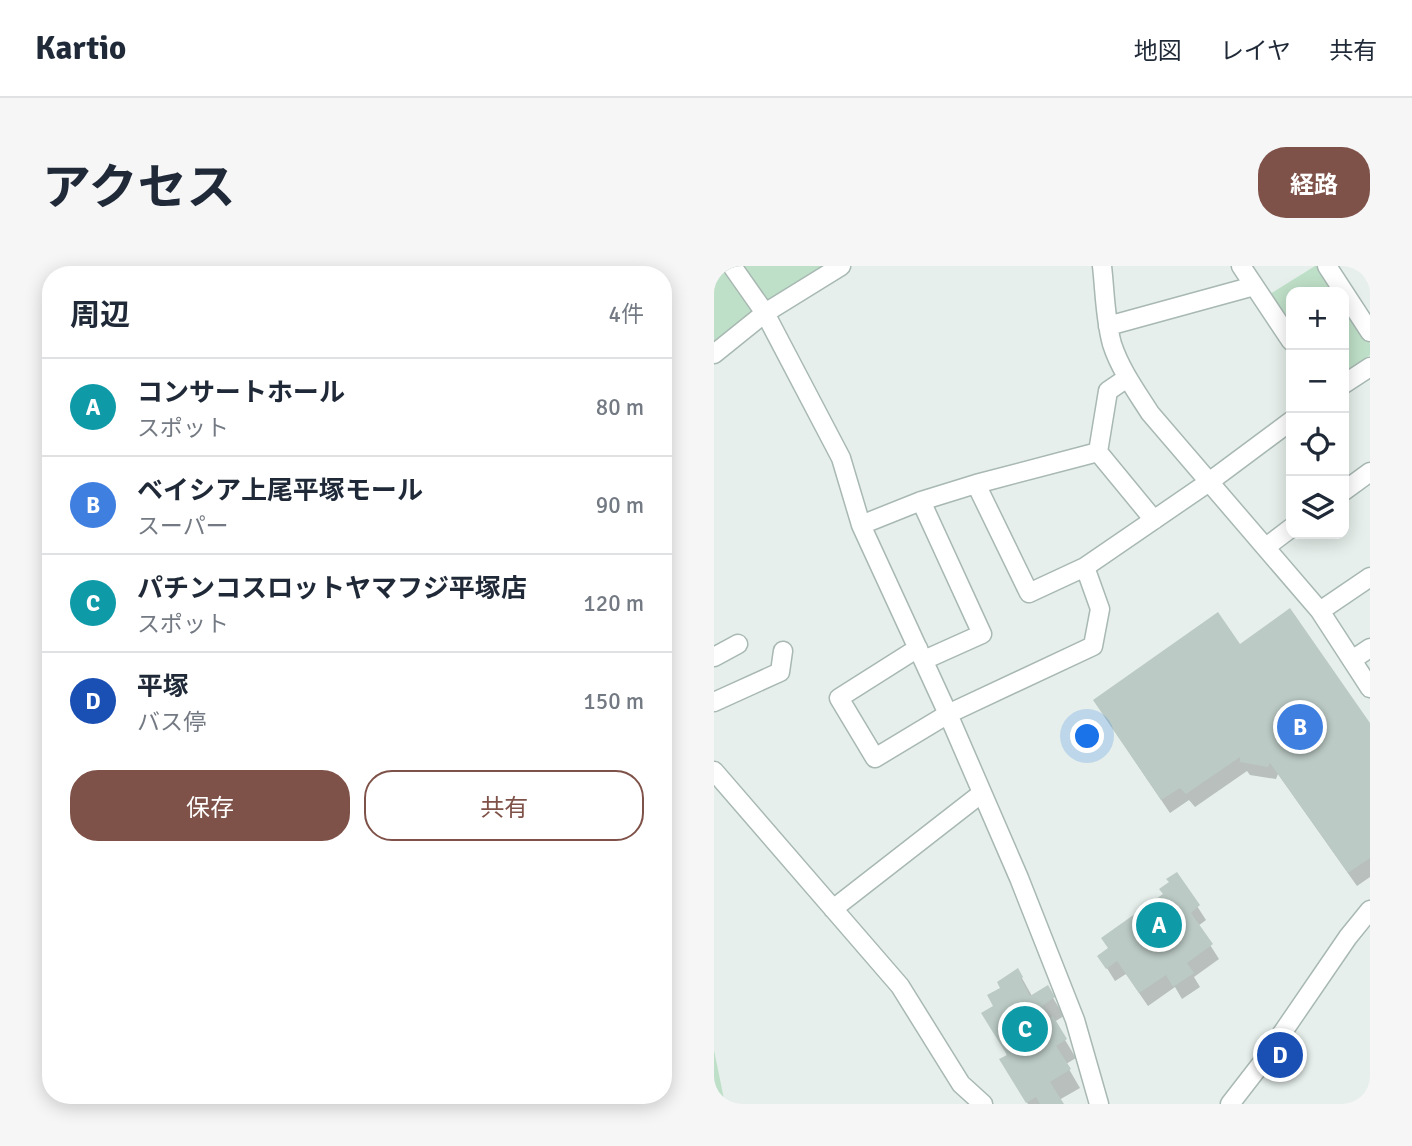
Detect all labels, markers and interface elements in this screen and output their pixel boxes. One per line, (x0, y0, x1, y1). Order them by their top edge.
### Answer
text: Kartio (35, 28, 126, 69)
text: 地図 (1134, 36, 1182, 66)
text: レイヤ (1220, 36, 1291, 66)
text: 共有 (1329, 36, 1377, 66)
button: 経路 (1258, 147, 1370, 218)
text: アクセス (42, 158, 236, 218)
map controls (1286, 287, 1349, 539)
button: + (1286, 287, 1349, 350)
text: 周辺 (70, 297, 130, 334)
text: 4件 (609, 300, 644, 329)
button: − (1286, 350, 1349, 413)
text: コンサートホール (137, 377, 345, 409)
text: A (86, 393, 100, 422)
text: 80 m (596, 393, 644, 422)
button: locate (1286, 413, 1349, 476)
text: スポット (137, 414, 229, 443)
text: ベイシア上尾平塚モール (137, 475, 423, 507)
button: layers (1286, 476, 1349, 539)
text: B (86, 491, 100, 520)
text: 90 m (596, 491, 644, 520)
text: スーパー (137, 512, 229, 541)
text: パチンコスロットヤマフジ平塚店 (137, 573, 527, 605)
text: C (86, 589, 100, 618)
text: 120 m (583, 589, 644, 618)
text: スポット (137, 610, 229, 639)
text: 平塚 (137, 671, 189, 703)
text: D (85, 687, 101, 716)
text: 150 m (583, 687, 644, 716)
pin: B (1277, 701, 1323, 753)
text: バス停 (137, 708, 206, 737)
your location (1070, 719, 1104, 753)
button: 保存 (70, 770, 350, 841)
button: 共有 (364, 770, 644, 841)
pin: A (1136, 899, 1182, 951)
pin: C (1002, 1003, 1048, 1055)
pin: D (1257, 1029, 1303, 1081)

